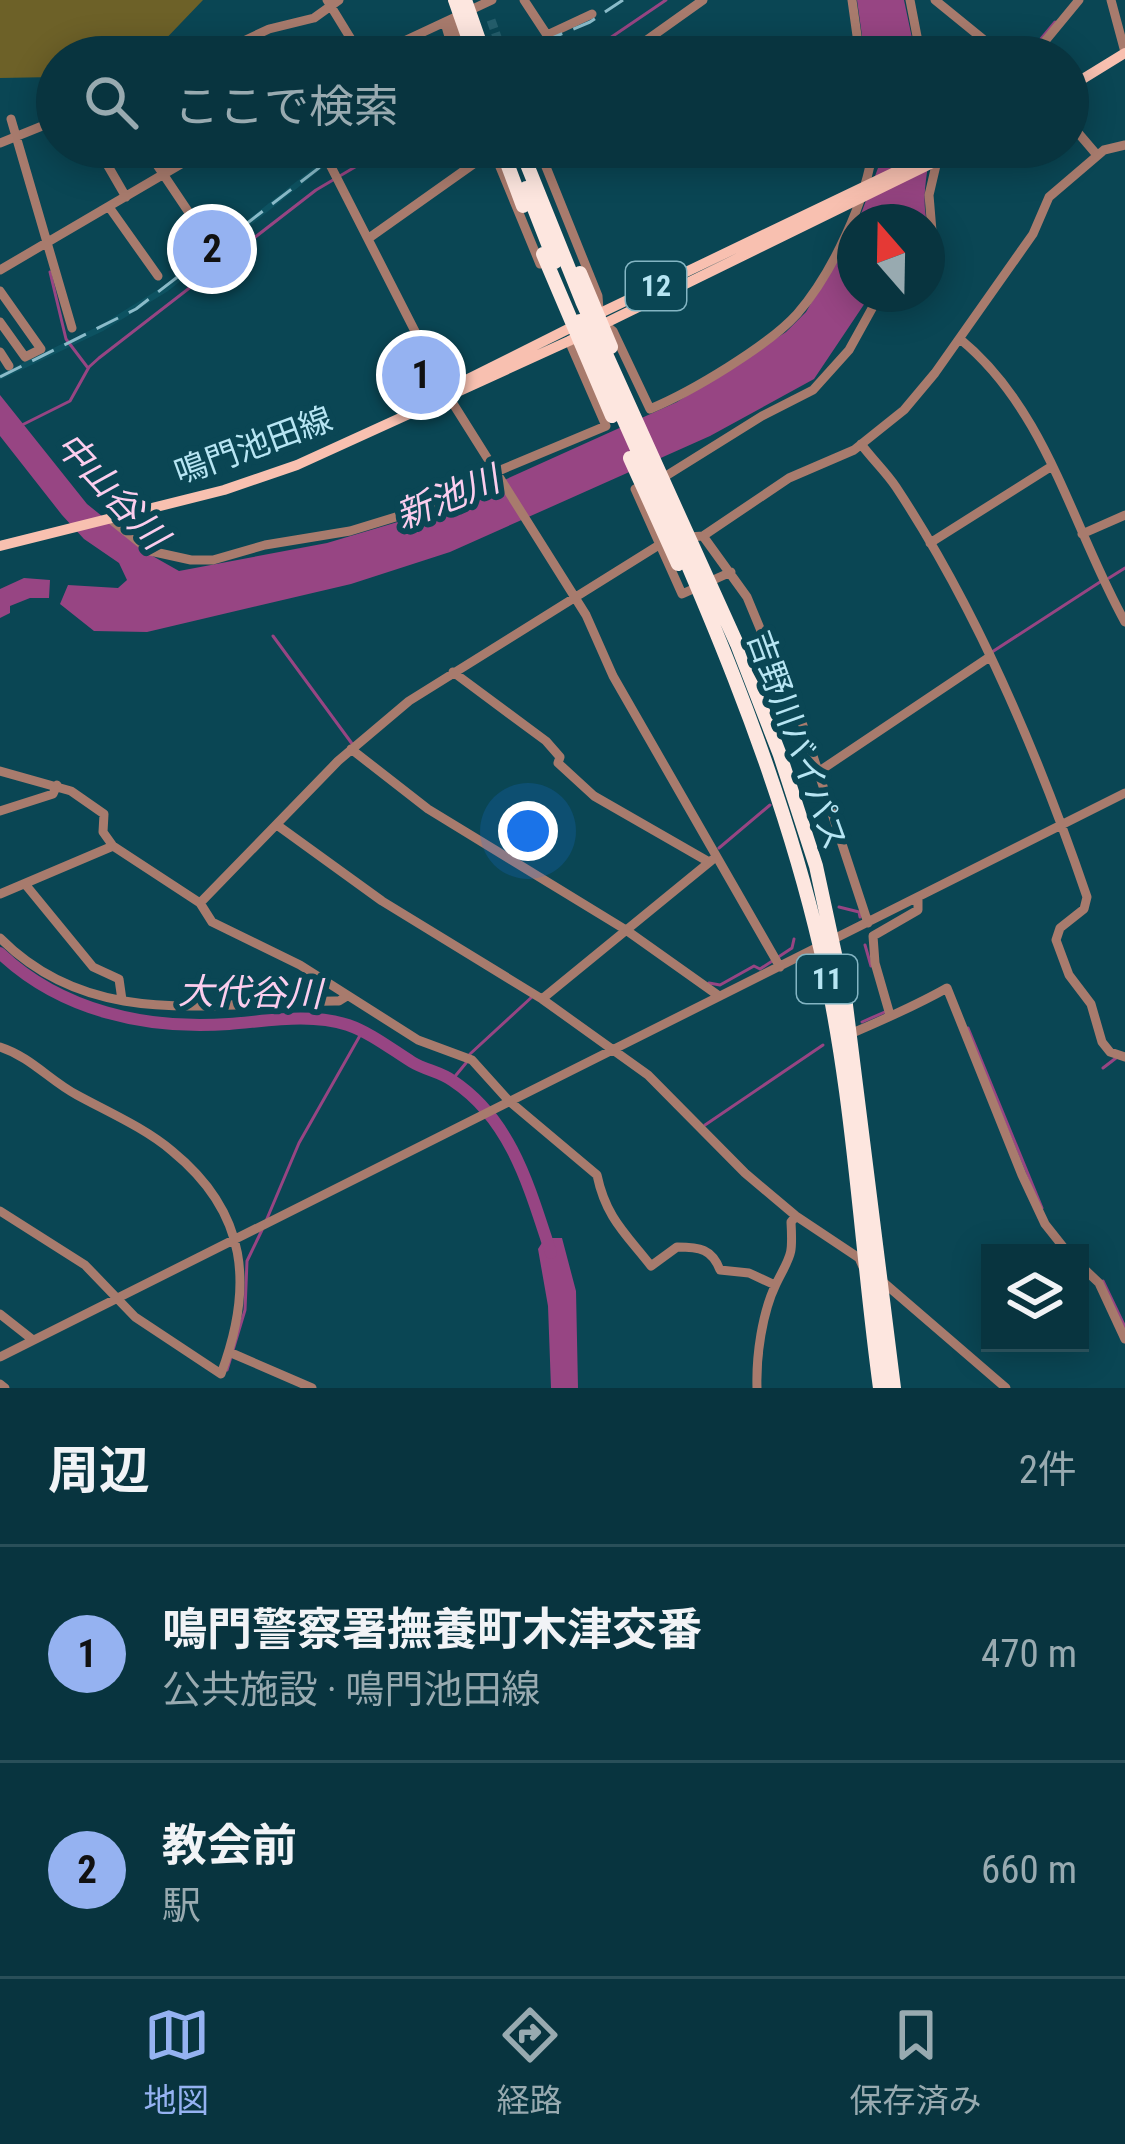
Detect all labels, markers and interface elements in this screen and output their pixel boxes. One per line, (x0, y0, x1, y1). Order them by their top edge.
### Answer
search box (36, 36, 1089, 168)
icon: search (78, 69, 144, 135)
text: ここで検索 (174, 80, 399, 133)
pin: 2 (173, 204, 251, 294)
north arrow (837, 204, 945, 312)
road number: 12 (626, 262, 686, 310)
pin: 1 (382, 330, 460, 420)
street label: 鳴門池田線 (169, 399, 337, 492)
water label: 中山谷川 (47, 424, 178, 561)
water label: 新池川 (389, 457, 509, 538)
street label: 吉野川バイパス (740, 625, 855, 855)
your location (498, 801, 558, 861)
road number: 11 (797, 955, 857, 1003)
water label: 大代谷川 (178, 971, 326, 1015)
map controls (981, 1244, 1089, 1352)
button: layers (981, 1244, 1089, 1352)
text: 周辺 (48, 1441, 150, 1500)
text: 2件 (1019, 1447, 1077, 1493)
text: 鳴門警察署撫養町木津交番 (162, 1603, 702, 1656)
text: 1 (77, 1631, 97, 1677)
text: 470 m (981, 1631, 1077, 1677)
text: 公共施設 · 鳴門池田線 (162, 1667, 540, 1713)
text: 教会前 (162, 1819, 297, 1872)
text: 2 (77, 1847, 97, 1893)
text: 660 m (981, 1847, 1077, 1893)
text: 駅 (162, 1883, 201, 1929)
tab: 地図 (144, 2002, 210, 2122)
tab: 経路 (497, 2002, 563, 2122)
tab: 保存済み (850, 2002, 982, 2122)

